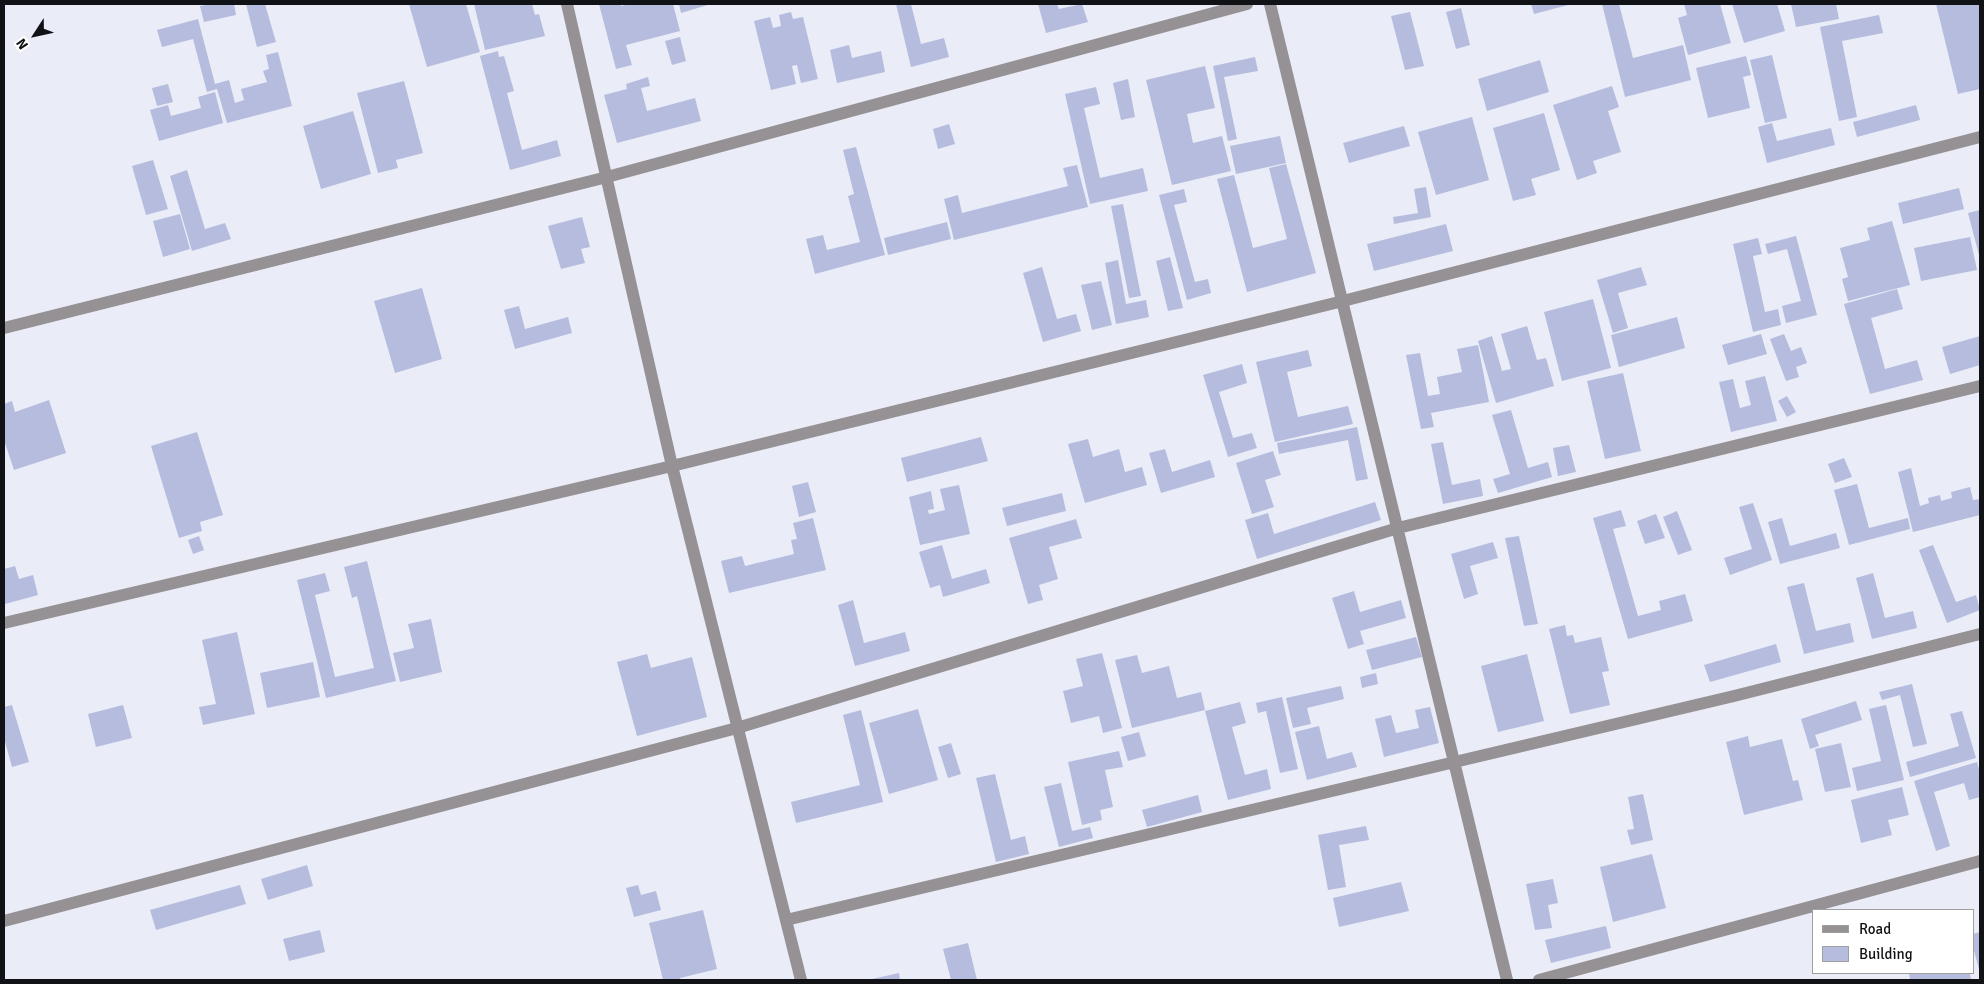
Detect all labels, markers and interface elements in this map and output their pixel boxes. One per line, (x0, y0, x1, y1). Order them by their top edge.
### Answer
north arrow (10, 10, 60, 60)
text: N (13, 35, 32, 53)
legend (1812, 909, 1974, 974)
text: Road (1859, 920, 1891, 938)
text: Building (1859, 945, 1913, 963)

